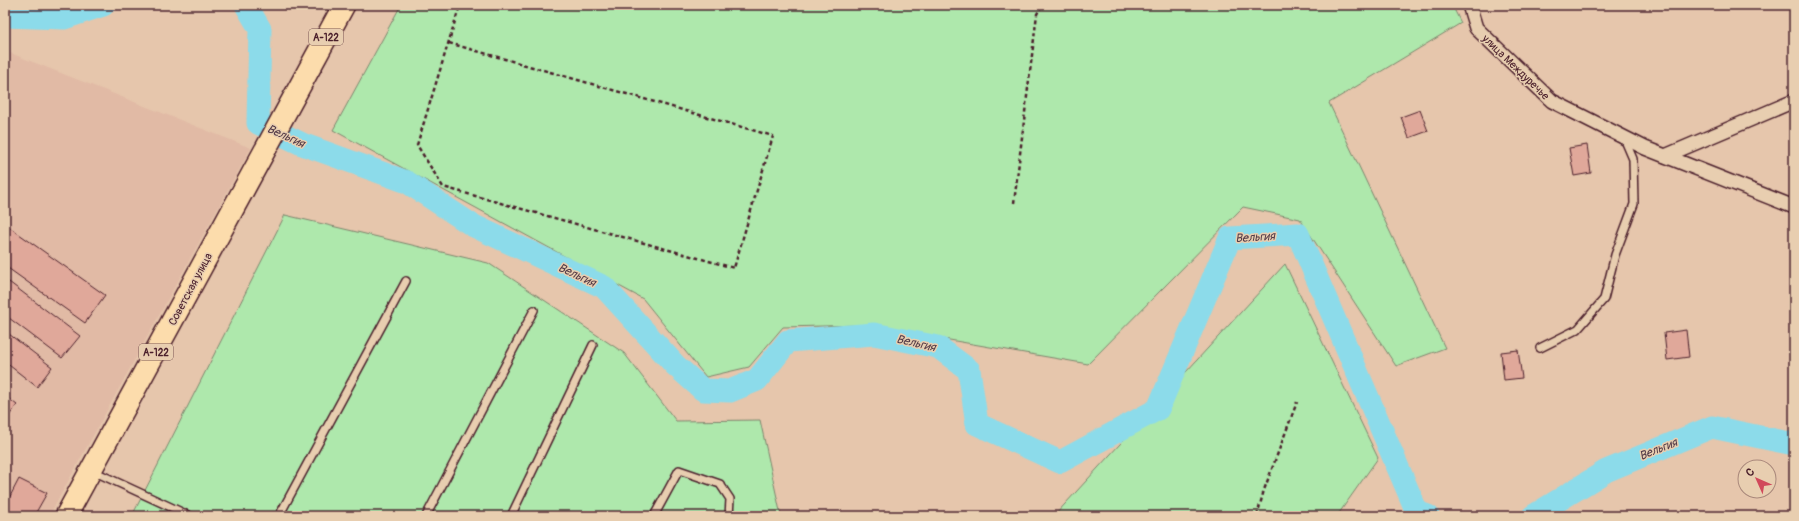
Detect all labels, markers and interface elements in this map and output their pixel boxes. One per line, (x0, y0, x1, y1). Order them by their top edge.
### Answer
road number: А-122 (309, 29, 343, 45)
street label: улица Междуречье (1479, 31, 1552, 103)
water label: Вельгия (265, 122, 308, 152)
water label: Вельгия (1235, 229, 1277, 246)
street label: Советская улица (166, 251, 215, 328)
water label: Вельгия (556, 260, 599, 291)
water label: Вельгия (895, 332, 938, 356)
road number: А-122 (139, 344, 173, 360)
water label: Вельгия (1637, 435, 1681, 464)
north arrow (1737, 459, 1777, 499)
text: С (1743, 465, 1757, 479)

